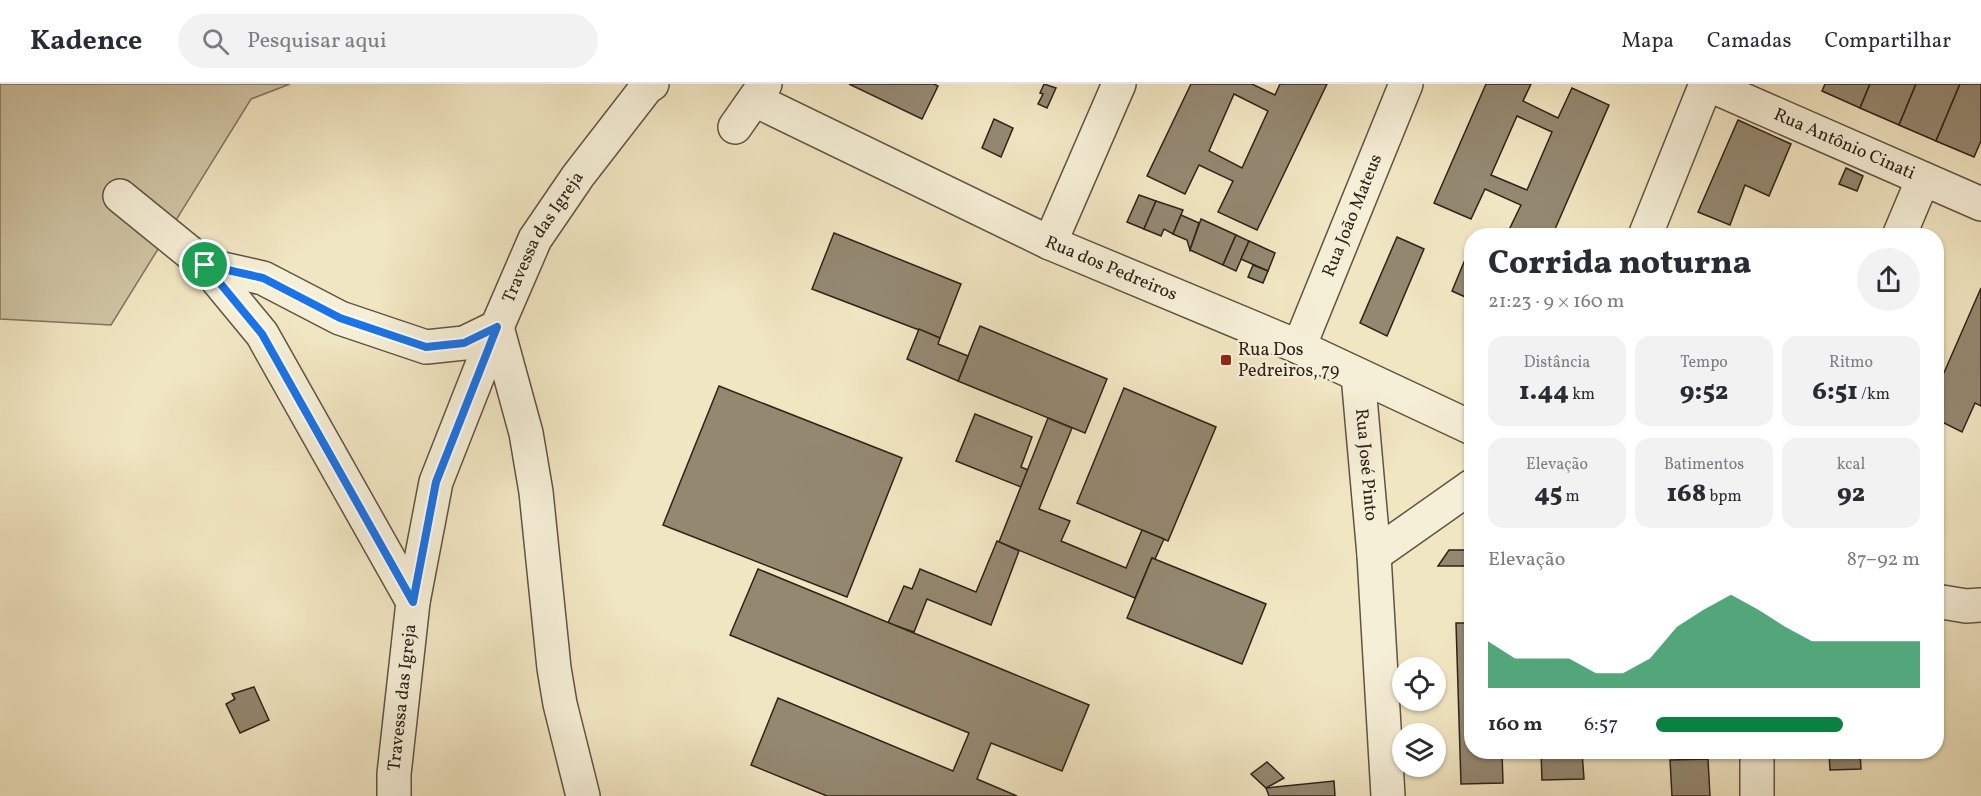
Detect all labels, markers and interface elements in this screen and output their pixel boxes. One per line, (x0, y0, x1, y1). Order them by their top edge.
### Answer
search box (178, 14, 598, 68)
text: Kadence (30, 22, 142, 61)
icon: search (199, 25, 232, 58)
text: Pesquisar aqui (247, 26, 387, 57)
text: Mapa (1621, 27, 1674, 56)
text: Camadas (1707, 27, 1791, 56)
text: Compartilhar (1824, 27, 1951, 56)
street label: Rua Antônio Cinati (1770, 102, 1919, 186)
street label: Rua João Mateus (1316, 150, 1389, 281)
street label: Travessa das Igreja (496, 166, 590, 307)
street label: Rua dos Pedreiros (1041, 230, 1181, 307)
pin (179, 239, 230, 290)
text: Corrida noturna (1488, 242, 1752, 288)
icon: arrive (188, 248, 221, 281)
button: share (1857, 248, 1920, 311)
text: 21:23 · 9 × 160 m (1488, 288, 1625, 316)
place label: Rua Dos Pedreiros, 79 (1238, 338, 1339, 384)
text: Distância (1524, 352, 1590, 374)
text: Tempo (1680, 352, 1728, 374)
text: Ritmo (1829, 352, 1873, 374)
marker: Rua Dos Pedreiros, 79 (1219, 353, 1233, 367)
text: 1.44 (1519, 374, 1569, 410)
text: 9:52 (1680, 374, 1728, 410)
text: 6:51 (1812, 374, 1858, 410)
text: km (1569, 384, 1595, 406)
text: /km (1858, 384, 1890, 406)
street label: Rua José Pinto (1349, 407, 1383, 522)
text: Elevação (1526, 454, 1588, 476)
text: Batimentos (1664, 454, 1744, 476)
text: kcal (1837, 454, 1865, 476)
text: 45 (1534, 476, 1562, 512)
text: 168 (1666, 476, 1706, 512)
text: 92 (1837, 476, 1865, 512)
text: m (1562, 486, 1580, 508)
text: bpm (1706, 486, 1742, 508)
text: Elevação (1488, 546, 1565, 574)
text: 87–92 m (1847, 546, 1920, 574)
street label: Travessa das Igreja (382, 623, 423, 772)
map controls (1392, 657, 1446, 777)
button: locate (1392, 657, 1446, 711)
text: 160 m (1488, 711, 1543, 739)
text: 6:57 (1584, 711, 1618, 739)
button: layers (1392, 723, 1446, 777)

